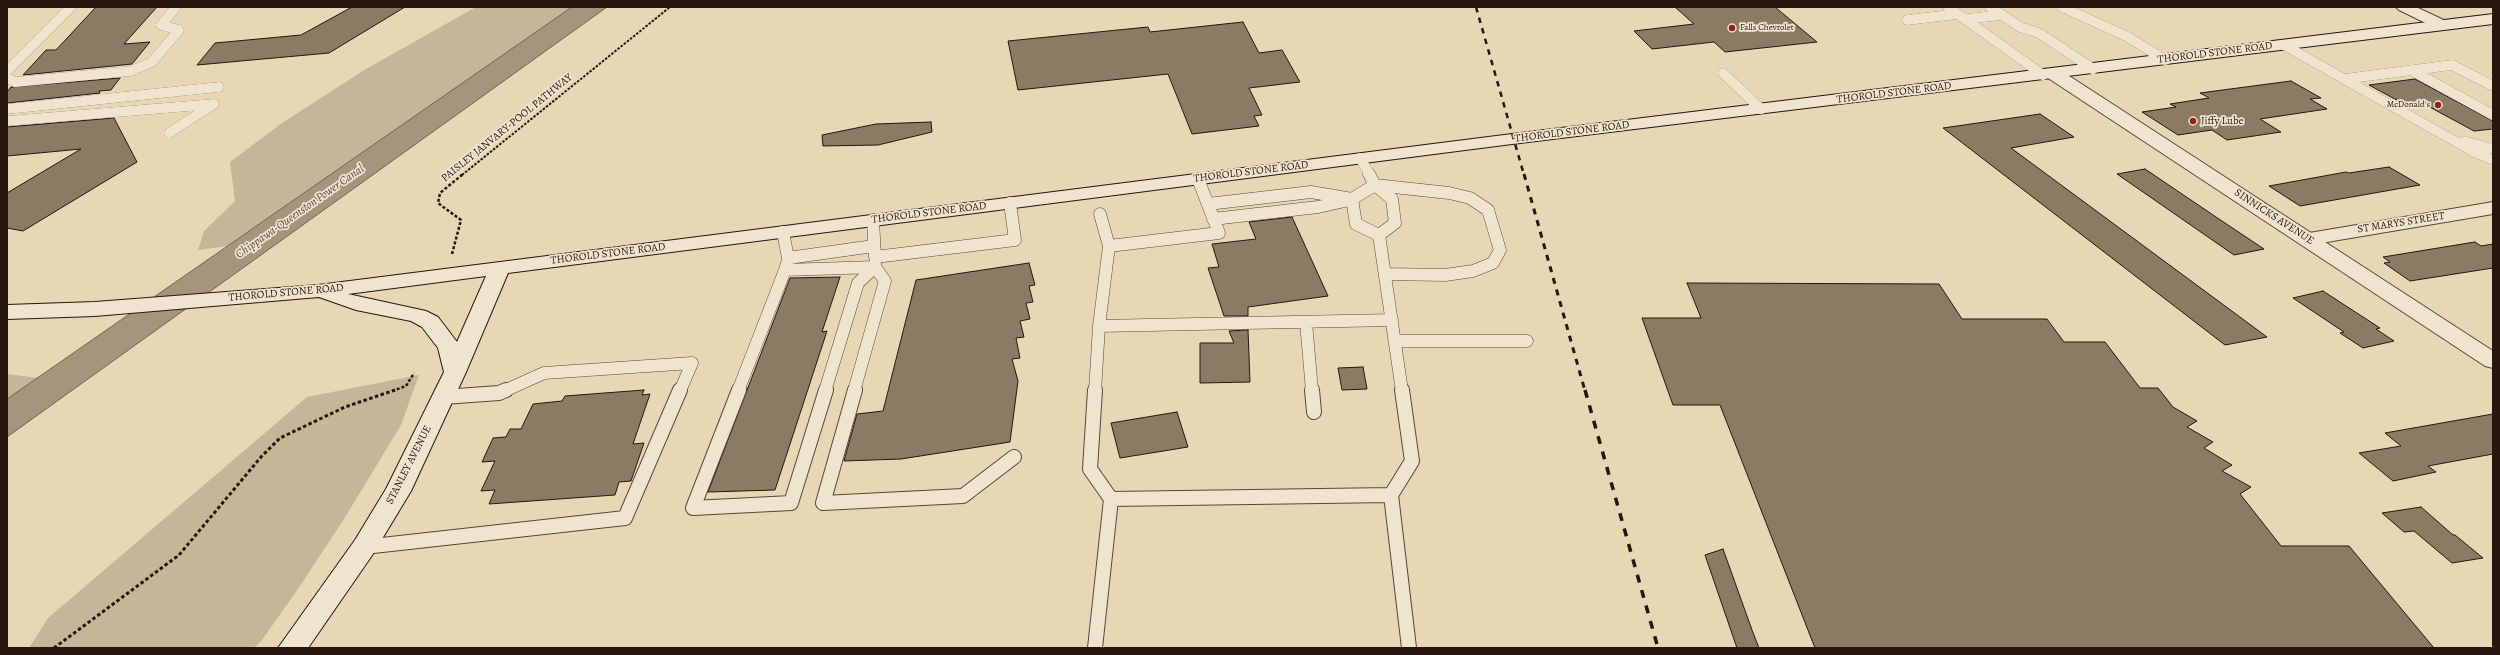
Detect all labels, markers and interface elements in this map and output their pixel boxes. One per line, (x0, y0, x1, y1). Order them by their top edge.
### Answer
marker: Falls Chevrolet (1727, 23, 1737, 33)
place label: Falls Chevrolet (1740, 23, 1794, 33)
street label: THOROLD STONE ROAD (2157, 39, 2273, 67)
street label: PAISLEY JANVARY-POOL PATHWAY (439, 71, 575, 185)
street label: THOROLD STONE ROAD (1836, 79, 1952, 107)
place label: McDonald's (2387, 100, 2430, 110)
marker: McDonald's (2433, 100, 2443, 110)
place label: Jiffy Lube (2201, 114, 2244, 128)
marker: Jiffy Lube (2188, 116, 2198, 126)
street label: THOROLD STONE ROAD (1514, 118, 1630, 146)
street label: THOROLD STONE ROAD (1193, 158, 1309, 186)
water label: Chippawa-Queenston Power Canal (233, 162, 367, 262)
street label: SINNICKS AVENUE (2232, 186, 2316, 248)
street label: THOROLD STONE ROAD (871, 199, 987, 227)
street label: ST MARYS STREET (2357, 210, 2445, 236)
street label: THOROLD STONE ROAD (550, 240, 666, 268)
street label: THOROLD STONE ROAD (228, 281, 344, 305)
street label: STANLEY AVENUE (383, 423, 435, 507)

